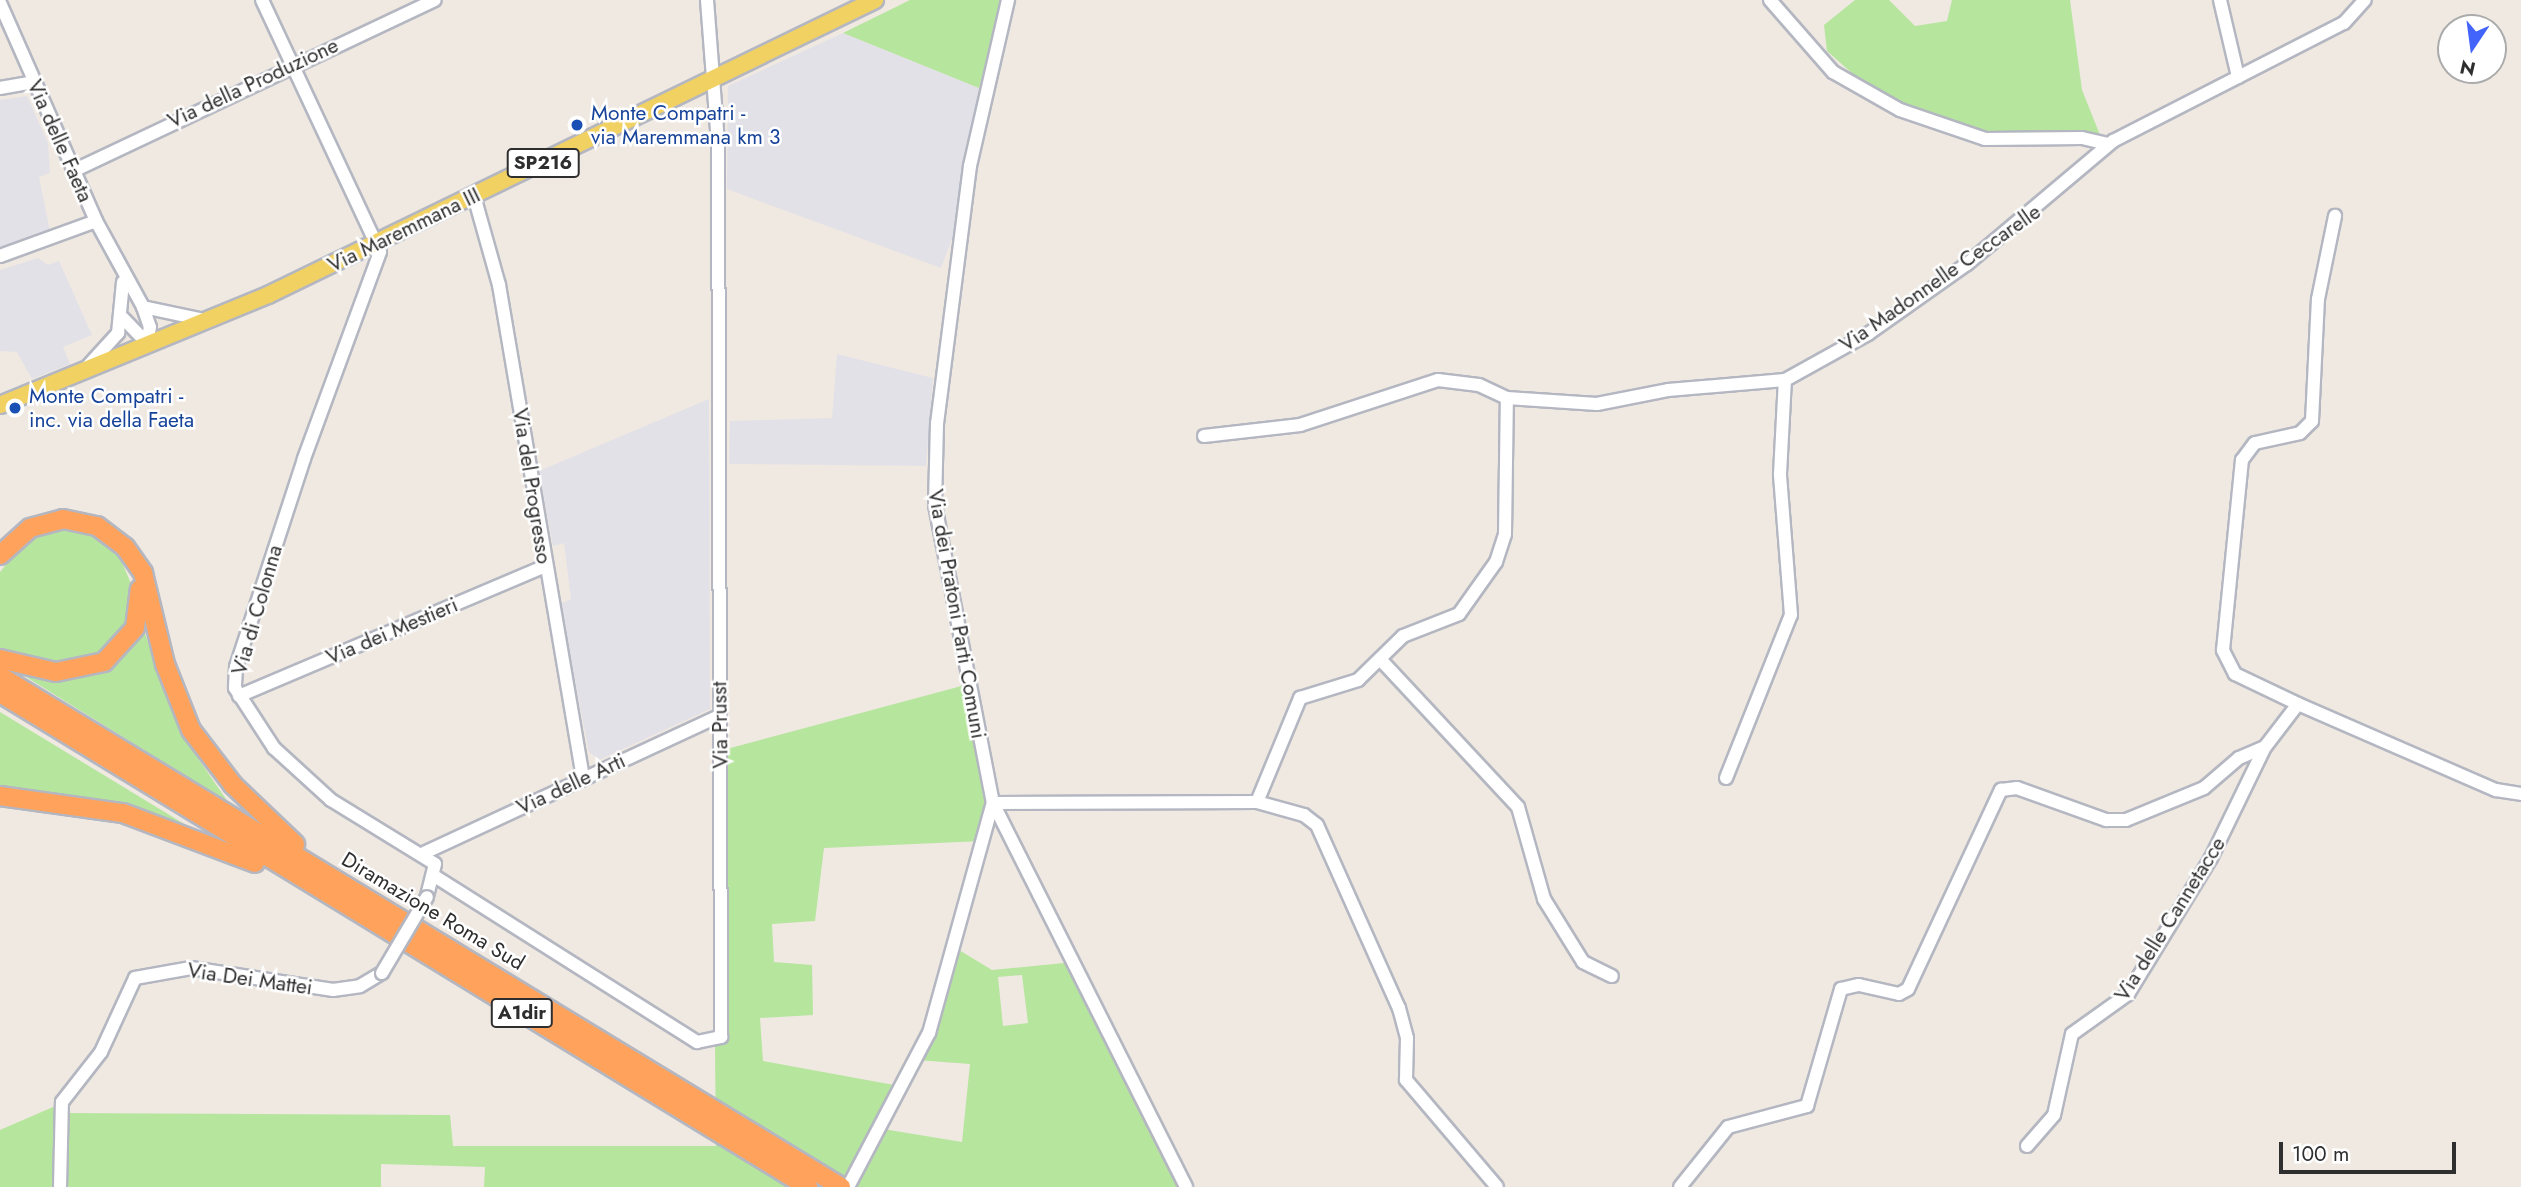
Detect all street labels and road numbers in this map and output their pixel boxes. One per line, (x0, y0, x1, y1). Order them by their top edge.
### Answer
street label: Via della Produzione (164, 32, 342, 134)
street label: Via delle Faeta (22, 76, 98, 206)
road number: SP216 (506, 148, 580, 178)
street label: Via Maremmana III (324, 182, 484, 278)
street label: Via Madonnelle Ceccarelle (1835, 199, 2045, 357)
street label: Via del Progresso (507, 406, 557, 566)
street label: Via dei Pratoni Parti Comuni (923, 487, 991, 741)
street label: Via di Colonna (226, 542, 288, 678)
street label: Via dei Mestieri (322, 592, 462, 670)
street label: Via Prusst (707, 681, 733, 769)
street label: Via delle Arti (513, 748, 629, 820)
street label: Via delle Cannetacce (2109, 832, 2231, 1006)
street label: Diramazione Roma Sud (337, 846, 529, 976)
street label: Via Dei Mattei (186, 958, 314, 1000)
road number: A1dir (490, 998, 554, 1028)

